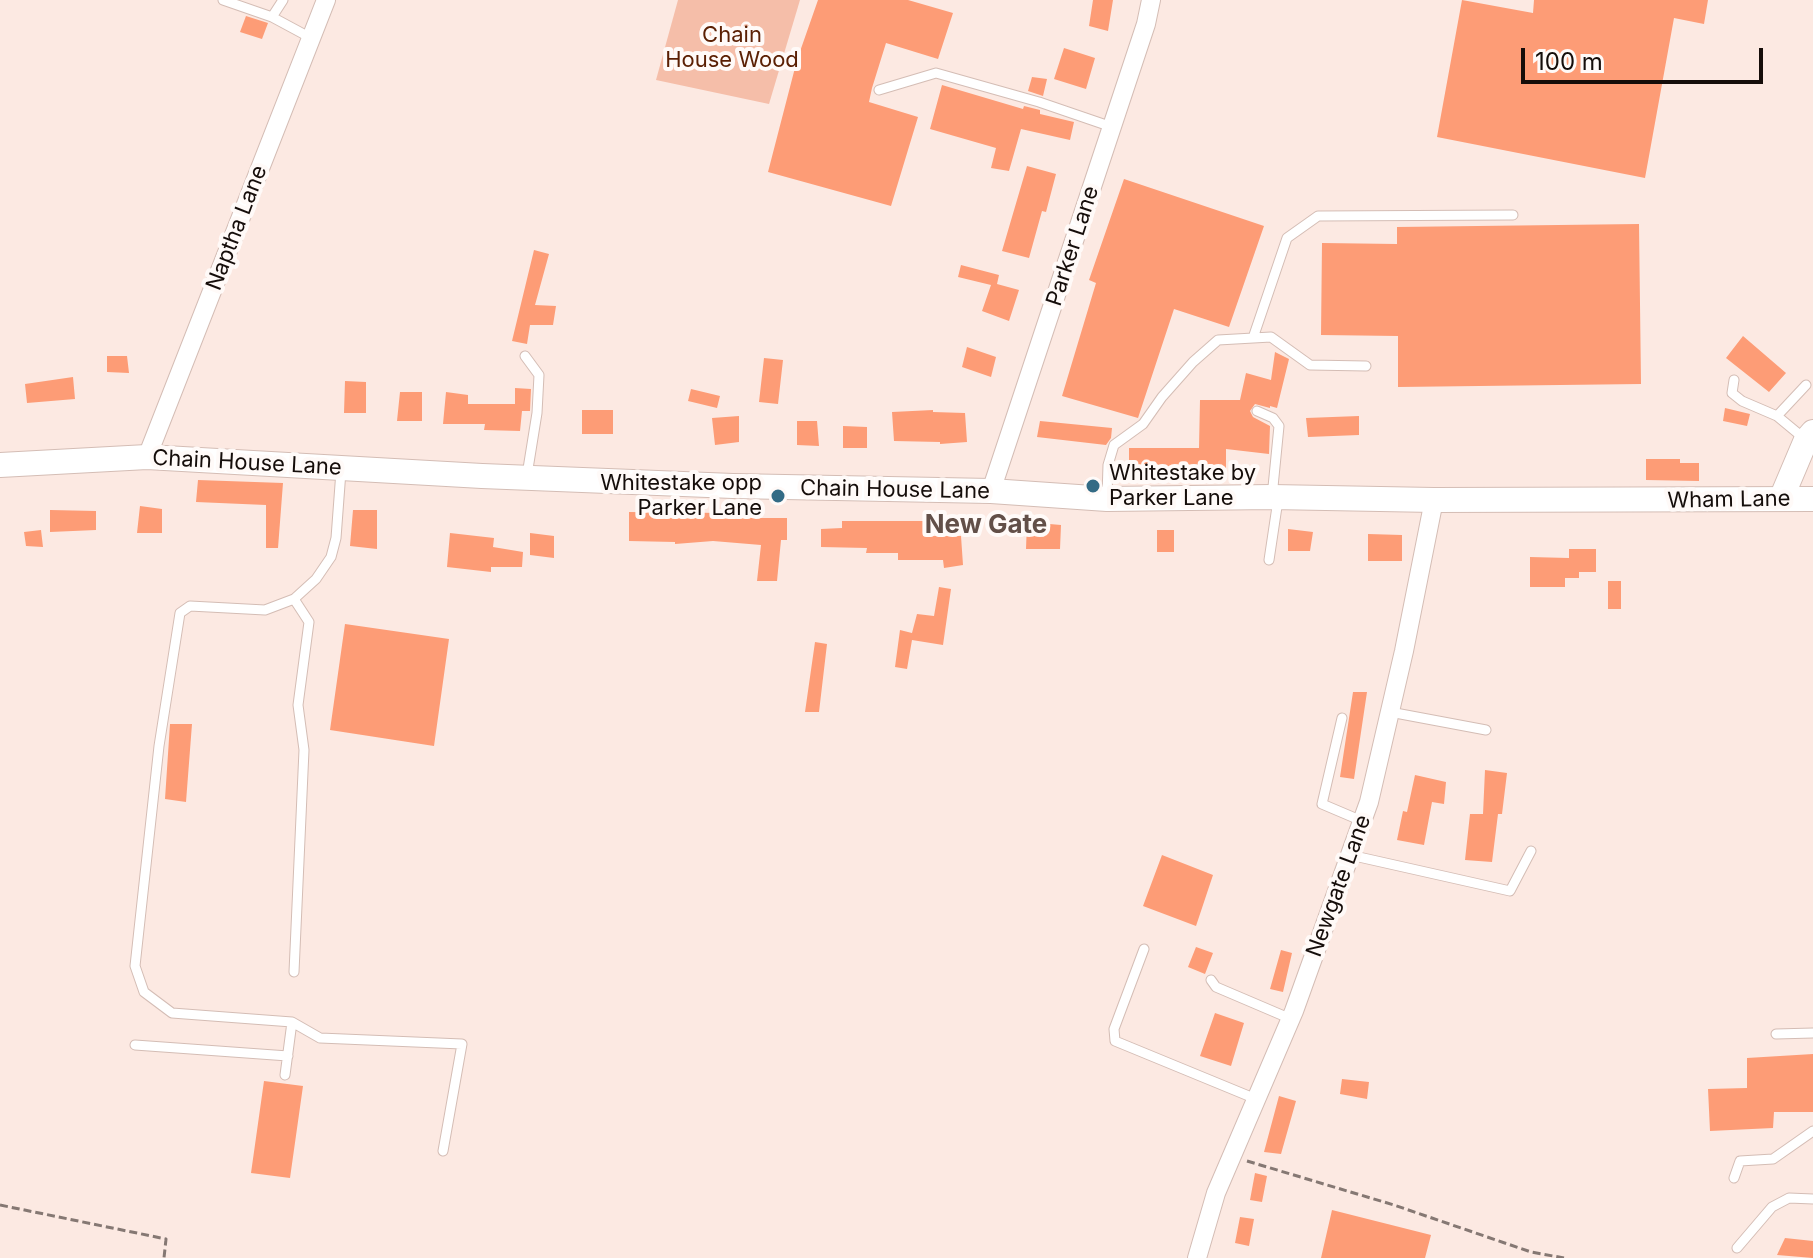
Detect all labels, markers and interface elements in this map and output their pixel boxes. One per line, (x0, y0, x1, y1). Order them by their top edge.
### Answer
park label: Chain House Wood (665, 22, 799, 74)
scale bar (1525, 32, 1767, 82)
text: 100 m (1535, 47, 1603, 76)
street label: Naptha Lane (201, 162, 273, 294)
street label: Parker Lane (1041, 183, 1105, 309)
street label: Chain House Lane (152, 445, 342, 481)
place label: Whitestake by Parker Lane (1109, 460, 1256, 512)
place label: Whitestake opp Parker Lane (600, 470, 762, 522)
street label: Chain House Lane (800, 475, 990, 505)
marker: Whitestake by Parker Lane (1084, 477, 1102, 495)
street label: Wham Lane (1667, 486, 1791, 514)
marker: Whitestake opp Parker Lane (769, 487, 787, 505)
district label: New Gate (925, 509, 1047, 541)
street label: Newgate Lane (1301, 811, 1377, 961)

